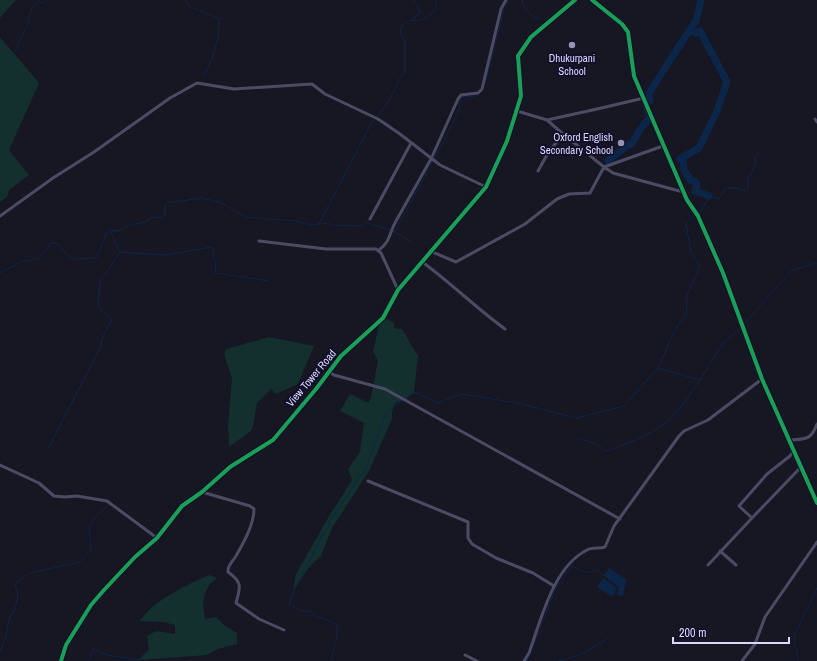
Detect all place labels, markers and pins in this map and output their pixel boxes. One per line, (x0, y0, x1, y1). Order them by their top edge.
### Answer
marker: Dhukurpani School (567, 40, 577, 50)
place label: Dhukurpani School (549, 51, 595, 78)
place label: Oxford English Secondary School (540, 130, 613, 157)
marker: Oxford English Secondary School (616, 138, 626, 148)

